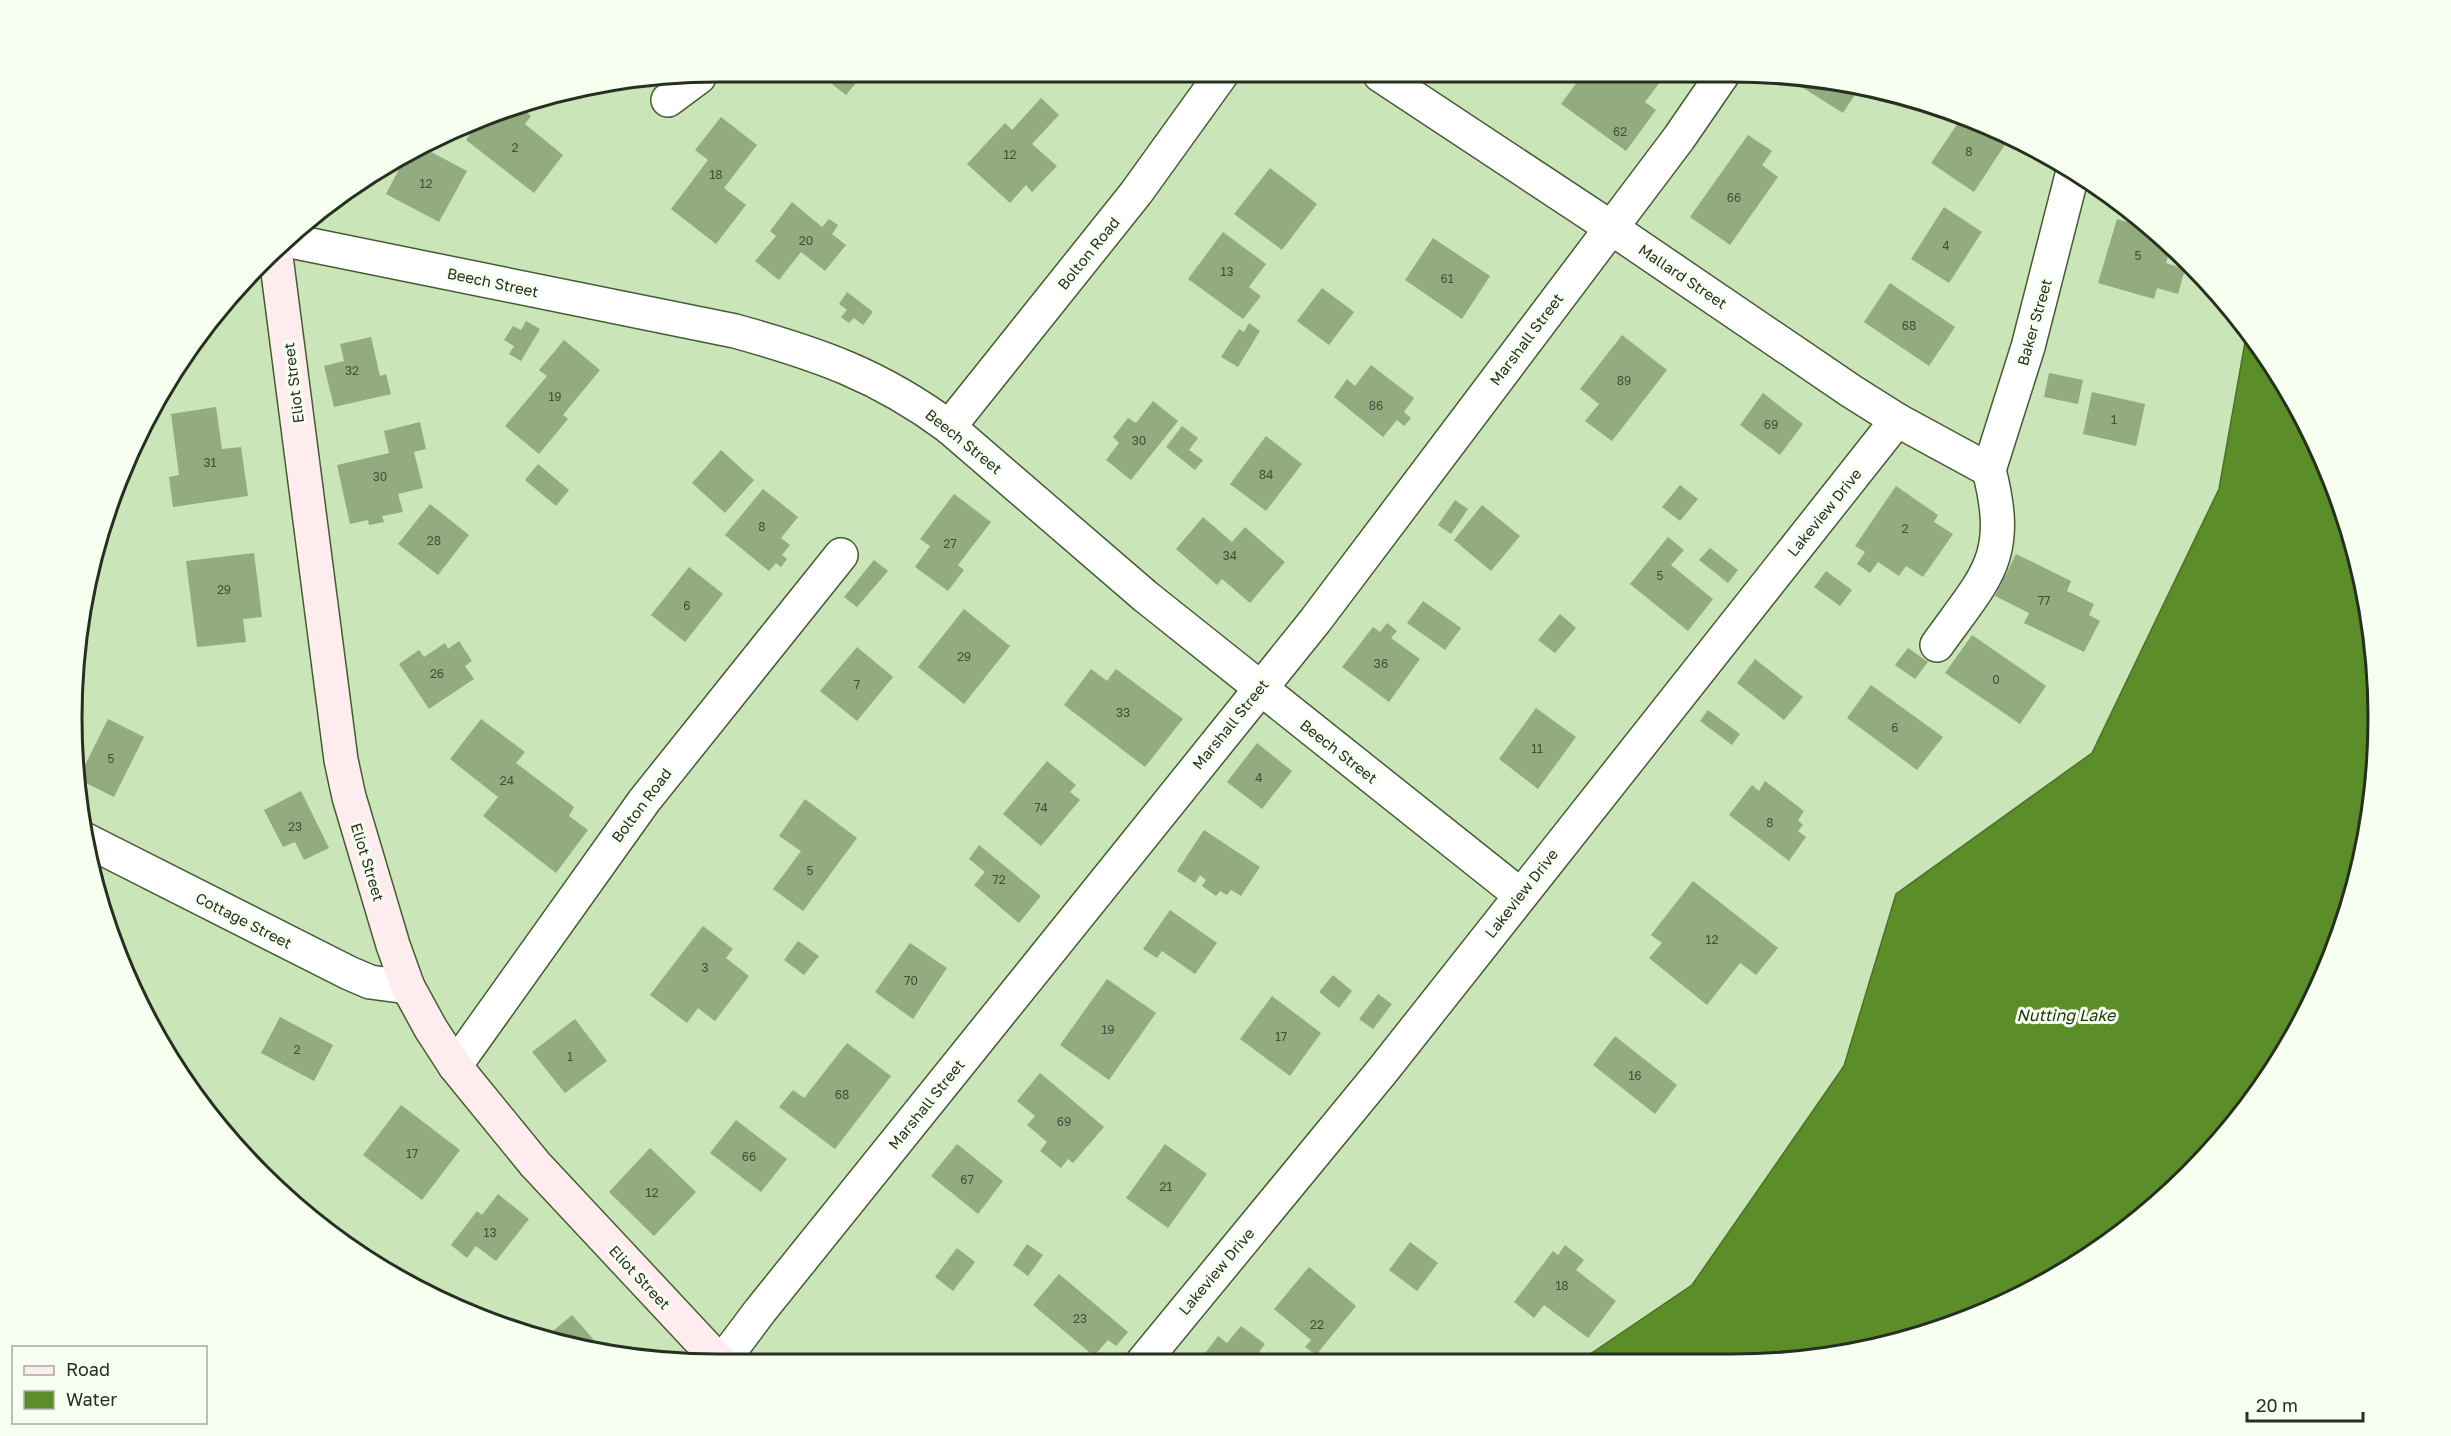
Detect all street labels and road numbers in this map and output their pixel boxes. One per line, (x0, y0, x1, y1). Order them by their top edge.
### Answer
street label: Bolton Road (1053, 213, 1123, 293)
street label: Mallard Street (1635, 240, 1731, 312)
street label: Beech Street (446, 264, 540, 300)
street label: Baker Street (2013, 277, 2055, 367)
street label: Marshall Street (1486, 289, 1566, 389)
street label: Eliot Street (279, 342, 307, 424)
street label: Beech Street (922, 405, 1006, 477)
street label: Lakeview Drive (1783, 464, 1865, 560)
street label: Marshall Street (1188, 675, 1272, 773)
street label: Beech Street (1297, 715, 1381, 787)
street label: Bolton Road (607, 764, 675, 846)
street label: Eliot Street (348, 821, 388, 903)
street label: Lakeview Drive (1481, 845, 1561, 941)
street label: Cottage Street (193, 888, 295, 952)
street label: Marshall Street (884, 1055, 968, 1153)
street label: Lakeview Drive (1174, 1224, 1258, 1318)
street label: Eliot Street (606, 1241, 674, 1313)

